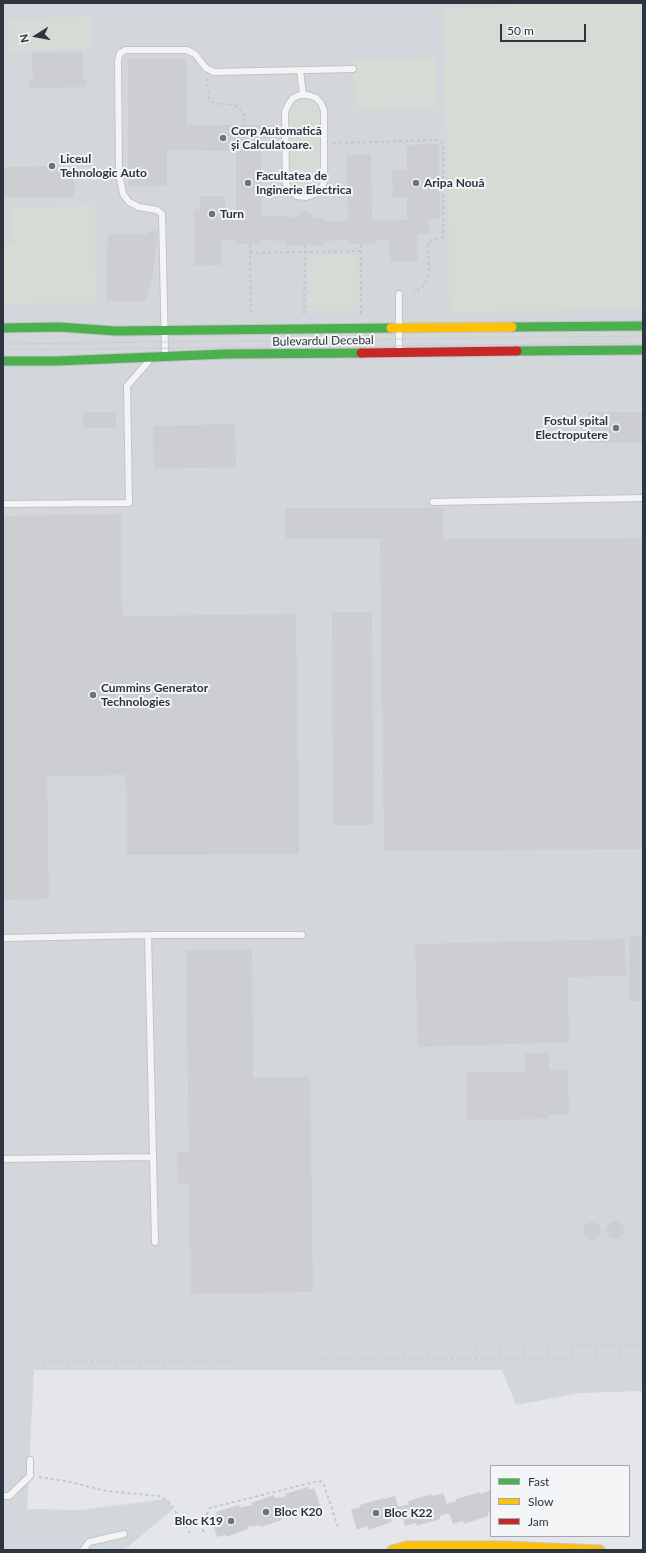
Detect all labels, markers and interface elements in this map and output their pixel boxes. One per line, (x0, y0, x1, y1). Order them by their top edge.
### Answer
north arrow (16, 16, 56, 56)
scale bar (502, 16, 588, 42)
text: 50 m (507, 23, 534, 38)
text: N (17, 33, 31, 44)
place label: Corp Automatică și Calculatoare. (231, 124, 322, 152)
marker: Corp Automatică și Calculatoare. (218, 133, 228, 143)
place label: Liceul Tehnologic Auto (60, 152, 147, 180)
marker: Liceul Tehnologic Auto (47, 161, 57, 171)
place label: Facultatea de Inginerie Electrica (256, 169, 352, 197)
place label: Aripa Nouă (424, 176, 484, 190)
marker: Facultatea de Inginerie Electrica (243, 178, 253, 188)
marker: Aripa Nouă (411, 178, 421, 188)
place label: Turn (220, 207, 244, 221)
marker: Turn (207, 209, 217, 219)
street label: Bulevardul Decebal (272, 333, 374, 349)
place label: Fostul spital Electroputere (535, 414, 608, 442)
marker: Fostul spital Electroputere (611, 423, 621, 433)
place label: Cummins Generator Technologies (101, 681, 208, 709)
marker: Cummins Generator Technologies (88, 690, 98, 700)
legend (490, 1465, 630, 1537)
text: Fast (528, 1474, 549, 1489)
text: Slow (528, 1494, 553, 1509)
place label: Bloc K20 (274, 1505, 323, 1519)
place label: Bloc K22 (384, 1506, 433, 1520)
marker: Bloc K20 (261, 1507, 271, 1517)
marker: Bloc K22 (371, 1508, 381, 1518)
place label: Bloc K19 (174, 1514, 223, 1528)
text: Jam (528, 1514, 549, 1529)
marker: Bloc K19 (226, 1516, 236, 1526)

